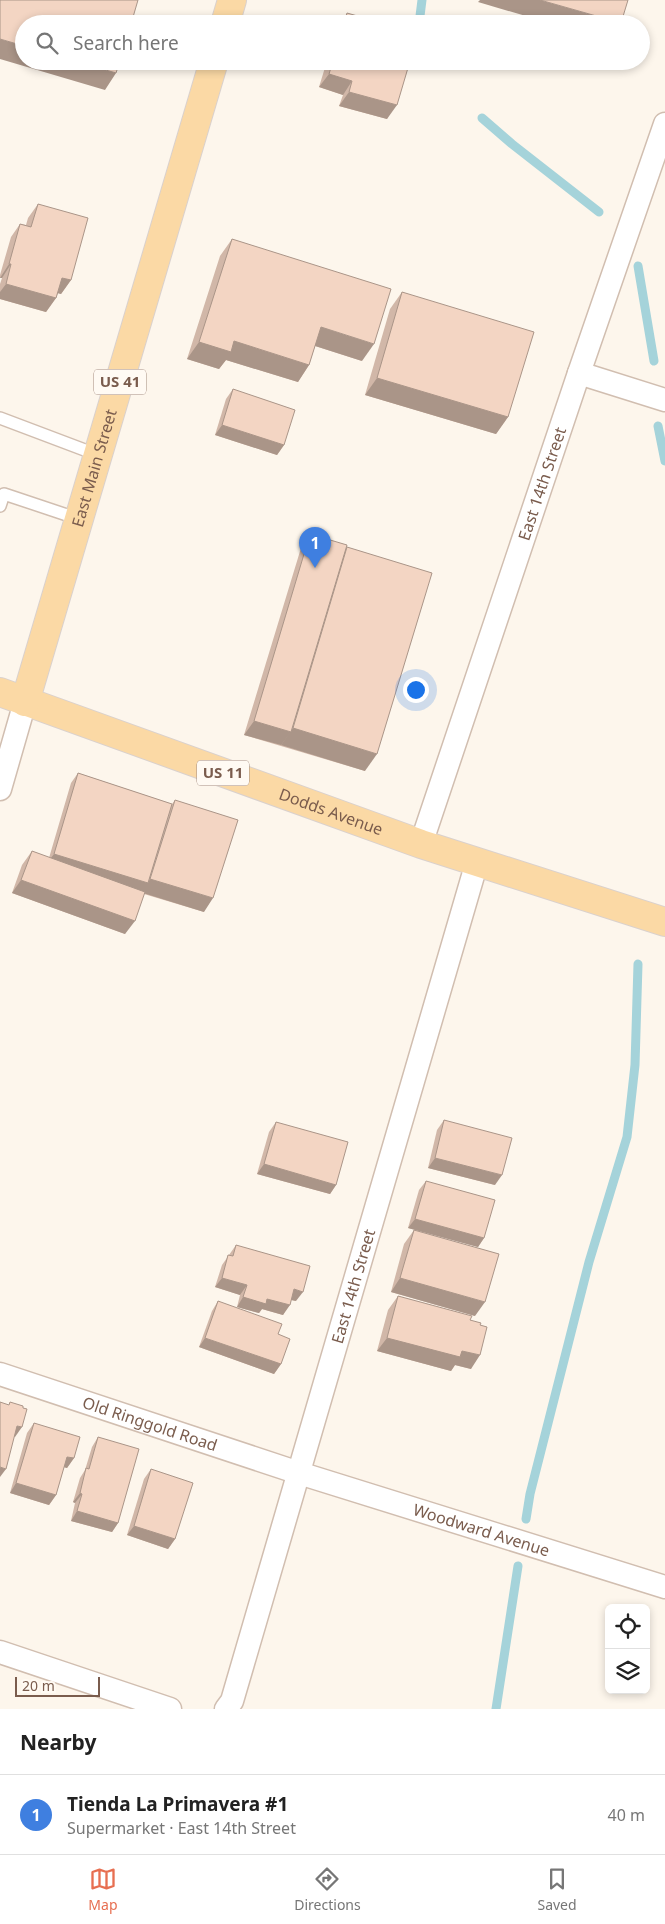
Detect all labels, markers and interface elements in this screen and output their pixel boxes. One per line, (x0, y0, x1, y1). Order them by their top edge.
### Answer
search box (15, 15, 650, 70)
icon: search (33, 29, 61, 57)
text: Search here (73, 30, 179, 56)
road number: US 41 (94, 370, 146, 394)
street label: East Main Street (66, 406, 122, 530)
street label: East 14th Street (513, 424, 571, 543)
pin: 1 (299, 527, 331, 568)
your location (403, 677, 429, 703)
road number: US 11 (197, 760, 249, 786)
street label: Dodds Avenue (276, 783, 386, 840)
street label: East 14th Street (326, 1226, 380, 1346)
street label: Old Ringgold Road (80, 1391, 220, 1456)
street label: Woodward Avenue (410, 1498, 552, 1561)
map controls (605, 1604, 650, 1694)
button: locate (605, 1604, 650, 1649)
button: layers (605, 1649, 650, 1694)
scale bar (15, 1674, 100, 1697)
text: 20 m (22, 1676, 55, 1695)
text: Nearby (20, 1728, 96, 1756)
text: Tienda La Primavera #1 (67, 1791, 288, 1817)
text: 1 (31, 1804, 41, 1826)
text: 40 m (608, 1804, 645, 1826)
text: Supermarket · East 14th Street (67, 1817, 296, 1839)
tab: Map (88, 1865, 118, 1914)
tab: Directions (294, 1865, 361, 1914)
tab: Saved (537, 1865, 577, 1914)

